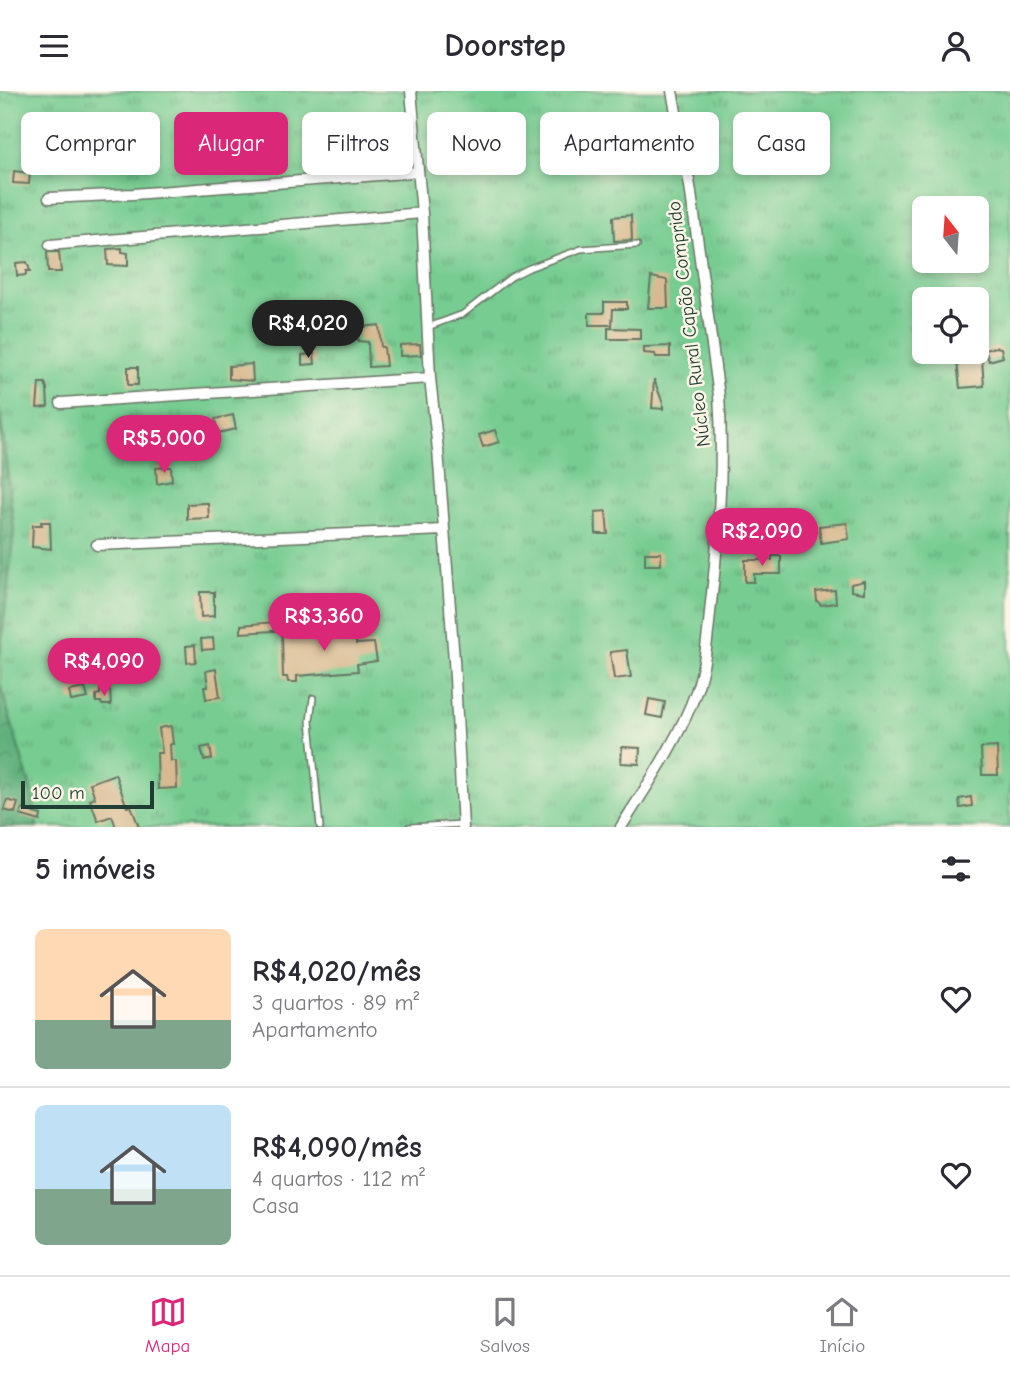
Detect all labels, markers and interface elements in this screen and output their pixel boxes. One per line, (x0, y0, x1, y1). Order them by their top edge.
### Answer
icon: menu (35, 27, 73, 65)
text: Doorstep (444, 27, 566, 64)
icon: person (937, 27, 975, 65)
chip: Comprar (21, 112, 160, 175)
chip: Alugar (174, 112, 288, 175)
chip: Filtros (302, 112, 413, 175)
chip: Novo (427, 112, 526, 175)
chip: Apartamento (540, 112, 719, 175)
chip: Casa (733, 112, 830, 175)
north arrow (912, 196, 989, 273)
map controls (912, 196, 989, 364)
street label: Núcleo Rural Capão Comprido (663, 200, 715, 448)
button: locate (912, 287, 989, 364)
pin: R$4,020 (243, 301, 373, 360)
text: R$4,020 (268, 309, 348, 336)
pin: R$5,000 (99, 415, 229, 475)
text: R$5,000 (122, 424, 206, 451)
pin: R$2,090 (697, 509, 827, 568)
text: R$2,090 (721, 517, 803, 544)
pin: R$3,360 (259, 594, 389, 653)
text: R$3,360 (284, 602, 364, 629)
pin: R$4,090 (39, 639, 169, 698)
text: R$4,090 (64, 647, 144, 674)
scale bar (21, 778, 154, 810)
text: 100 m (32, 782, 85, 804)
icon: filters (937, 850, 975, 888)
text: 5 imóveis (35, 852, 155, 887)
text: R$4,020/mês (252, 954, 421, 989)
icon: home (91, 957, 175, 1041)
icon: heart (937, 980, 975, 1018)
text: 3 quartos · 89 m² (252, 989, 419, 1016)
text: Apartamento (252, 1016, 378, 1043)
text: R$4,090/mês (252, 1130, 422, 1165)
icon: home (91, 1133, 175, 1217)
icon: heart (937, 1156, 975, 1194)
text: 4 quartos · 112 m² (252, 1165, 425, 1192)
text: Casa (252, 1192, 299, 1219)
tab: Mapa (145, 1293, 190, 1357)
tab: Salvos (480, 1293, 530, 1357)
tab: Início (819, 1293, 865, 1357)

